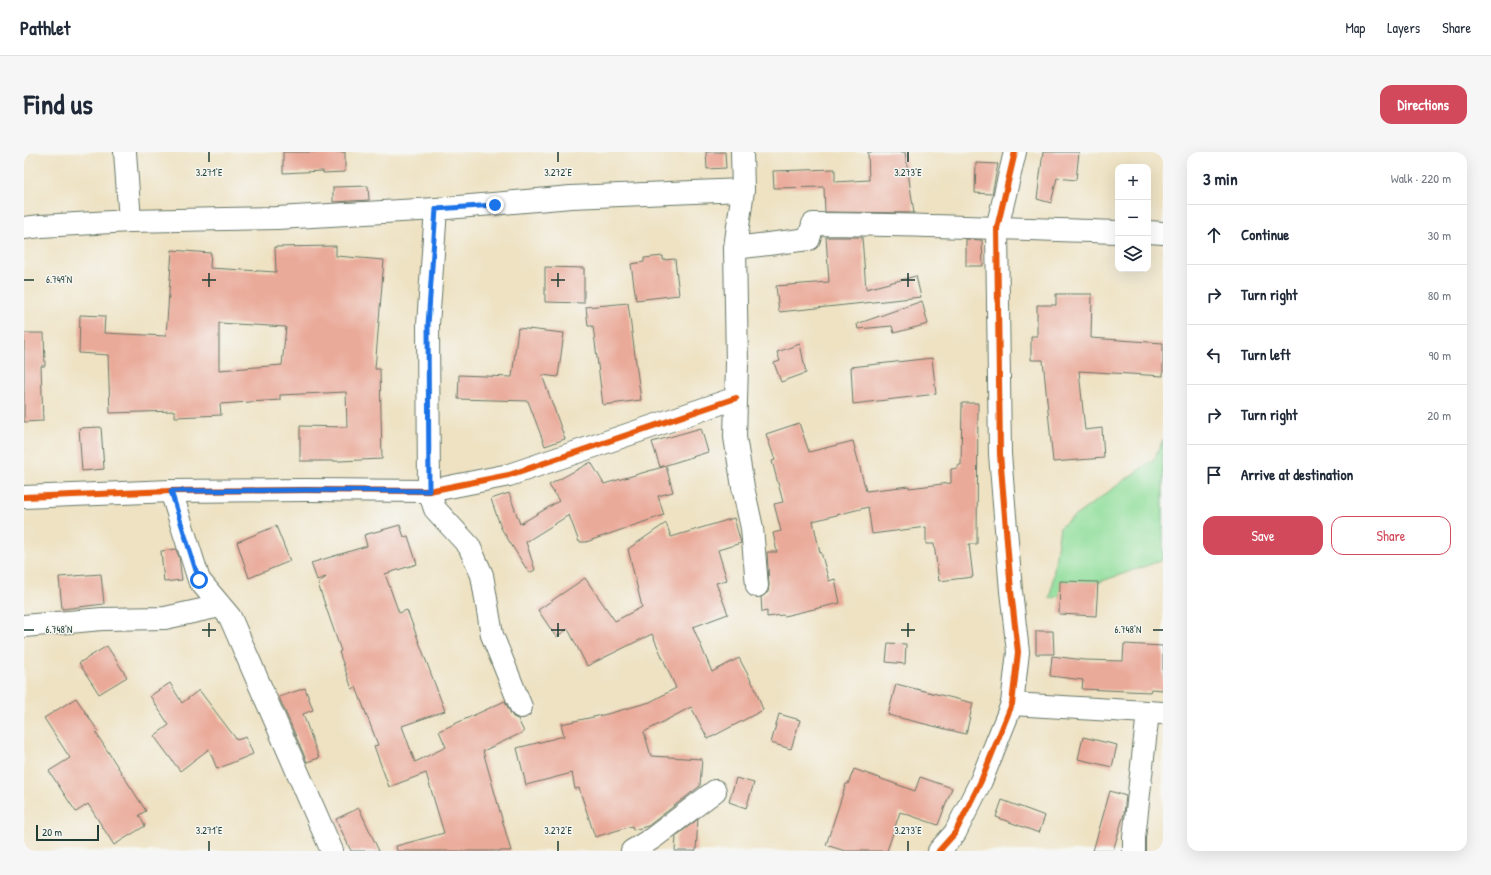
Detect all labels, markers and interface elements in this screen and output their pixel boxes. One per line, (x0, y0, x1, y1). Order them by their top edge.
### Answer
text: Pathlet (20, 15, 70, 41)
text: Map (1345, 18, 1365, 37)
text: Layers (1387, 18, 1420, 37)
text: Share (1442, 18, 1471, 37)
text: Find us (24, 85, 93, 123)
button: Directions (1380, 85, 1467, 124)
map controls (1115, 164, 1151, 272)
button: + (1115, 164, 1151, 200)
text: 3.271°E (196, 166, 223, 179)
text: 3.272°E (544, 166, 572, 179)
text: 3.273°E (894, 166, 922, 179)
text: 3 min (1203, 167, 1238, 190)
text: Walk · 220 m (1391, 169, 1451, 187)
route end (486, 196, 504, 214)
button: − (1115, 200, 1151, 236)
icon: ahead (1203, 224, 1225, 246)
text: Continue (1241, 224, 1289, 245)
text: 30 m (1428, 226, 1451, 244)
button: layers (1115, 236, 1151, 272)
text: 6.749°N (46, 273, 72, 286)
icon: right (1203, 284, 1225, 306)
text: Turn right (1241, 284, 1297, 305)
text: 80 m (1428, 286, 1451, 304)
icon: left (1203, 344, 1225, 366)
text: Turn left (1241, 344, 1291, 365)
text: 90 m (1429, 346, 1451, 364)
icon: right (1203, 404, 1225, 426)
text: Turn right (1241, 404, 1297, 425)
text: 20 m (1427, 406, 1451, 424)
icon: arrive (1203, 464, 1225, 486)
text: Arrive at destination (1241, 464, 1353, 485)
button: Save (1203, 516, 1323, 555)
button: Share (1331, 516, 1451, 555)
route start (190, 571, 208, 589)
text: 6.748°N (46, 623, 72, 636)
text: 6.748°N (1115, 623, 1141, 636)
scale bar (36, 823, 99, 842)
text: 3.271°E (196, 824, 223, 837)
text: 3.272°E (544, 824, 572, 837)
text: 3.273°E (894, 824, 922, 837)
text: 20 m (42, 825, 62, 839)

